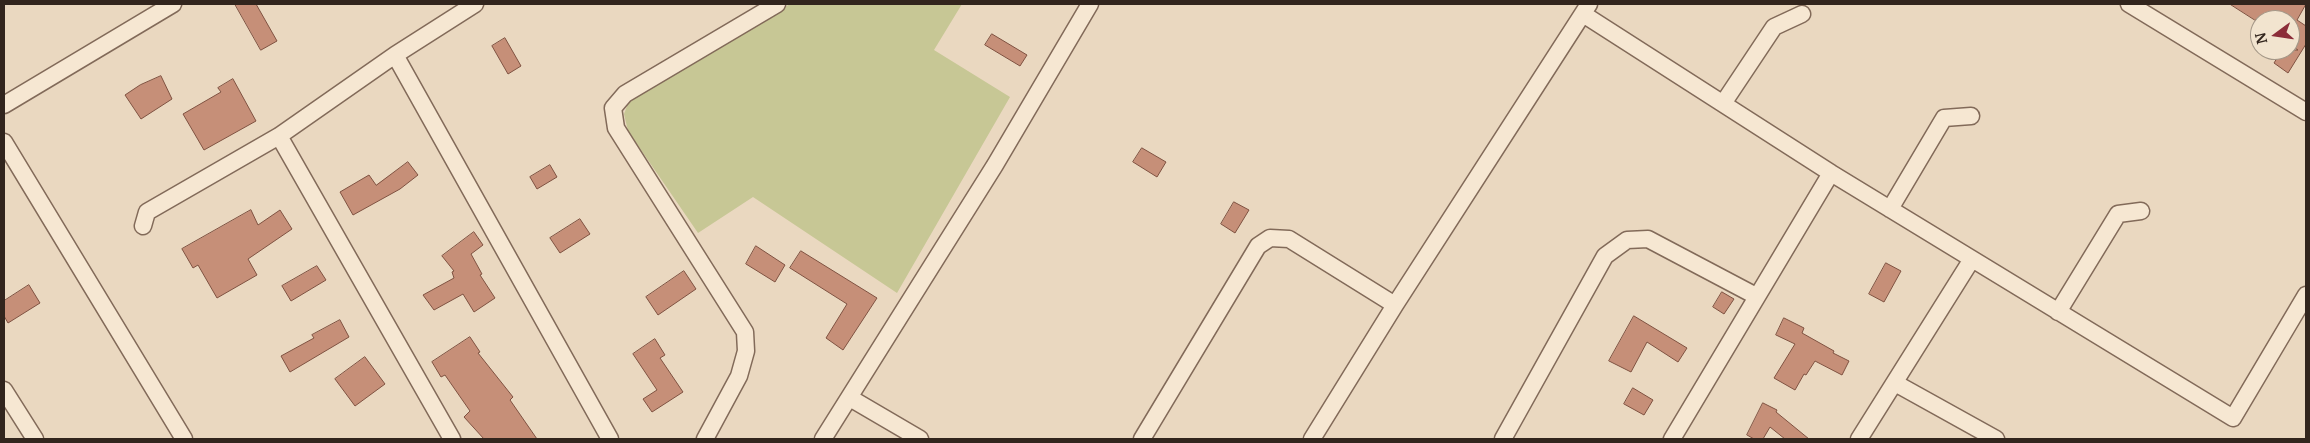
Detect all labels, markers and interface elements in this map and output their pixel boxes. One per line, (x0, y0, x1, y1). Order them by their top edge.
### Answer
north arrow (2250, 10, 2300, 60)
text: N (2251, 31, 2271, 46)

